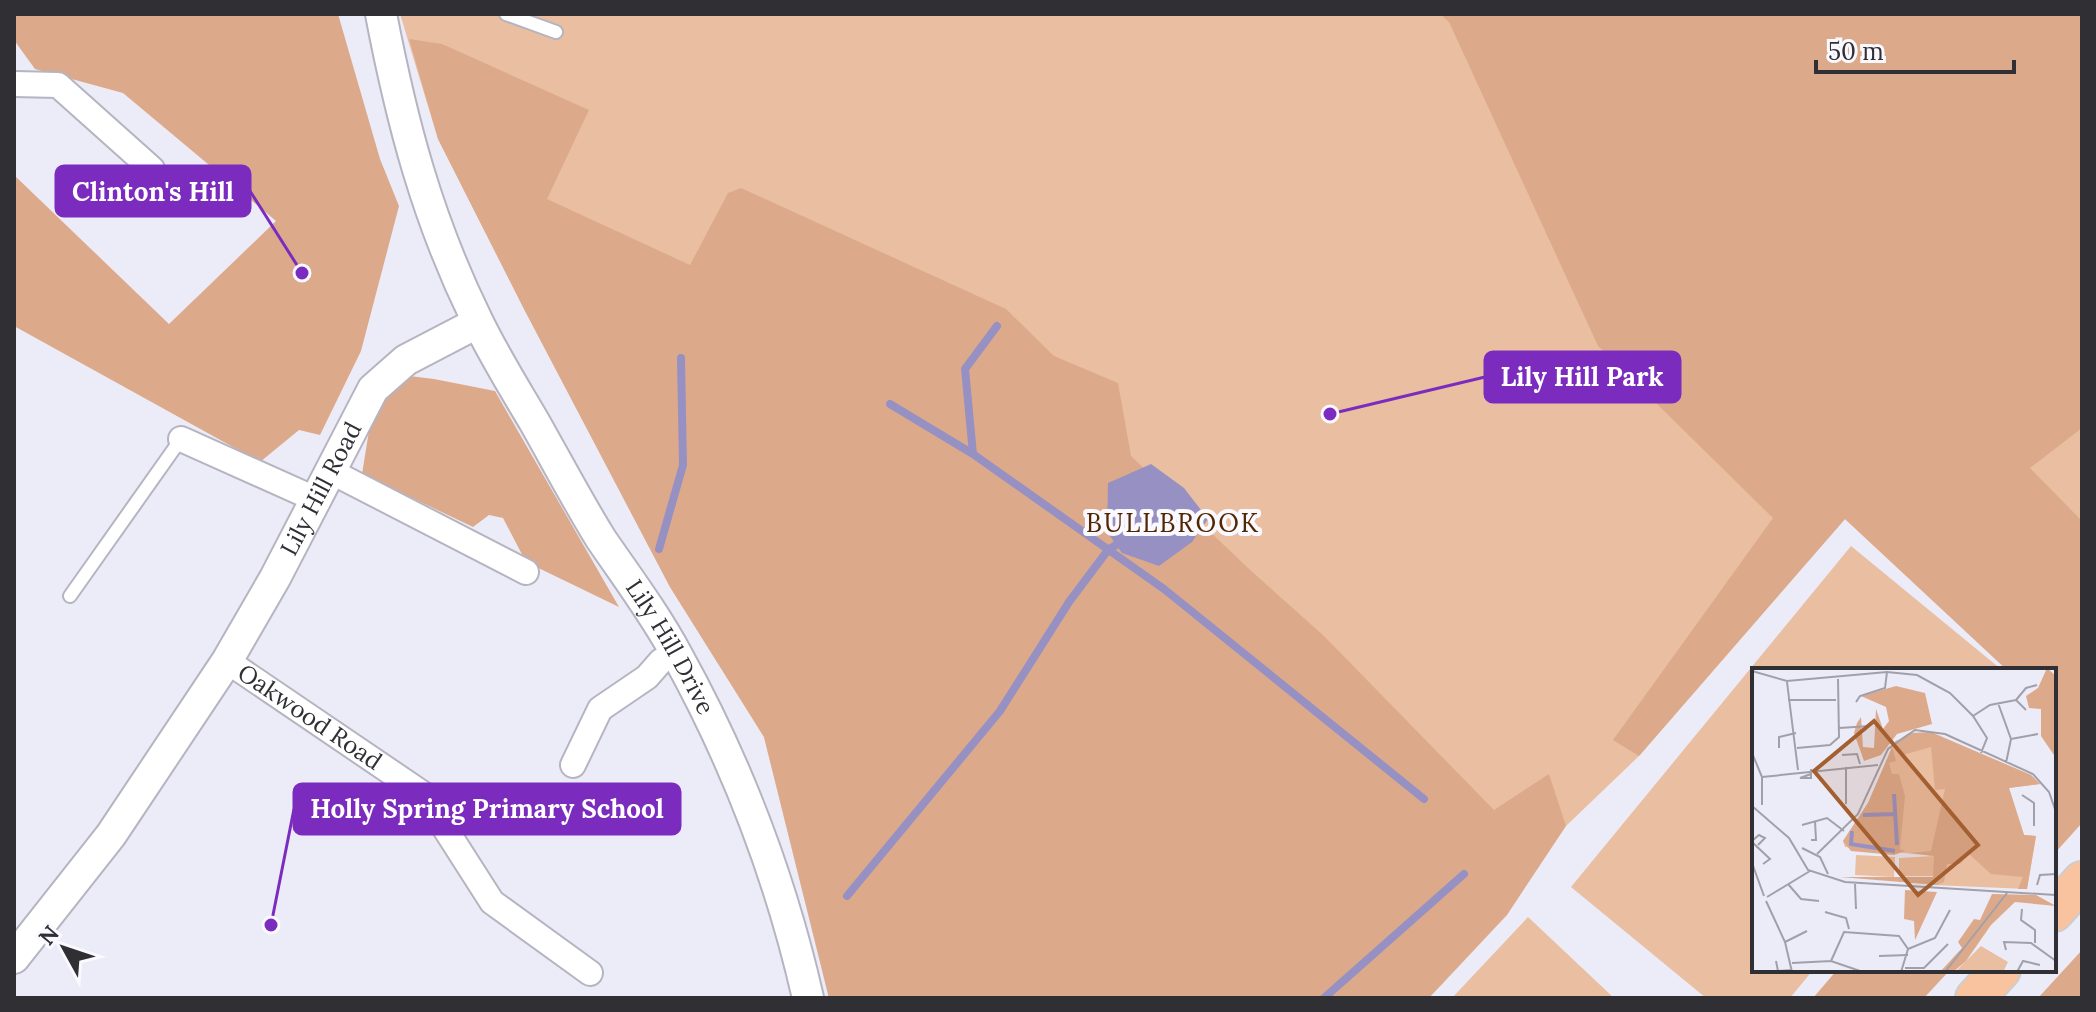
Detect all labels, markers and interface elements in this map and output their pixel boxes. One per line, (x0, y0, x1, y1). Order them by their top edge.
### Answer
scale bar (1816, 24, 2014, 74)
text: 50 m (1828, 36, 1884, 67)
callout: Clinton's Hill (56, 166, 250, 216)
text: Clinton's Hill (72, 175, 234, 208)
callout: Lily Hill Park (1485, 352, 1680, 402)
text: Lily Hill Park (1500, 360, 1664, 393)
street label: Lily Hill Road (273, 417, 368, 561)
district label: BULLBROOK (1086, 506, 1260, 539)
street label: Lily Hill Drive (619, 574, 722, 719)
street label: Oakwood Road (232, 657, 388, 777)
inset map (1752, 668, 2056, 972)
callout: Holly Spring Primary School (294, 784, 680, 834)
text: Holly Spring Primary School (310, 792, 664, 825)
north arrow (24, 908, 104, 988)
text: N (32, 920, 65, 951)

